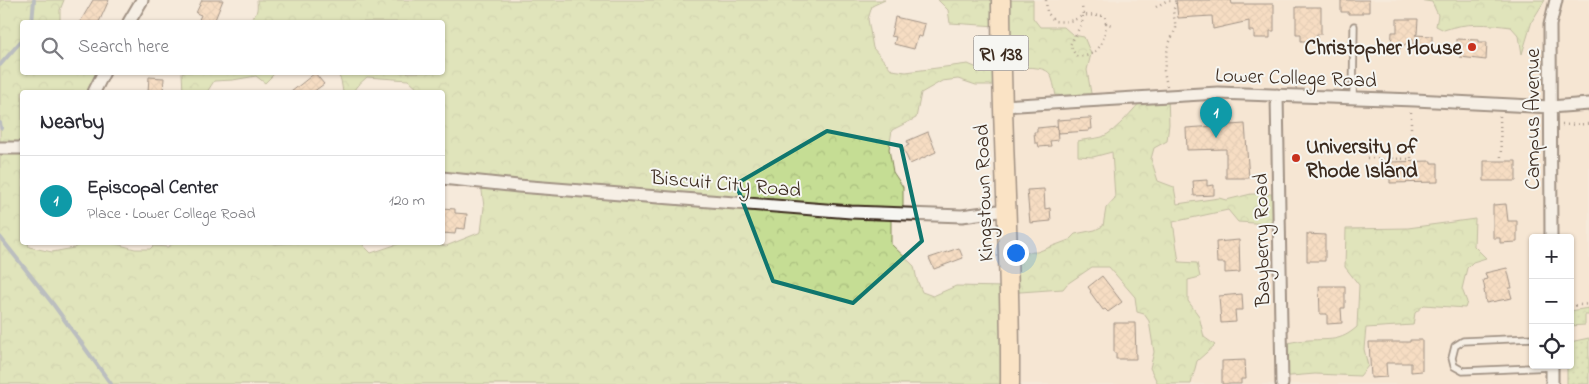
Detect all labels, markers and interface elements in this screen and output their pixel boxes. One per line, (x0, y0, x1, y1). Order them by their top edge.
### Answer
search box (20, 20, 445, 75)
icon: search (38, 34, 66, 62)
text: Search here (78, 34, 169, 61)
place label: Christopher House (1304, 34, 1463, 64)
road number: RI 138 (974, 36, 1028, 70)
marker: Christopher House (1466, 41, 1478, 53)
street label: Campus Avenue (1519, 48, 1549, 190)
street label: Lower College Road (1215, 61, 1377, 99)
pin: 1 (1200, 97, 1232, 138)
text: Nearby (40, 108, 104, 138)
street label: Kingstown Road (968, 123, 1004, 262)
place label: University of Rhode Island (1306, 133, 1418, 187)
marker: University of Rhode Island (1290, 152, 1302, 164)
street label: Biscuit City Road (648, 163, 803, 209)
street label: Bayberry Road (1247, 173, 1281, 308)
text: Episcopal Center (87, 175, 218, 202)
text: 1 (53, 189, 59, 213)
text: 120 m (389, 189, 425, 213)
text: Place · Lower College Road (87, 202, 256, 226)
map controls (1529, 234, 1574, 369)
button: + (1529, 234, 1574, 279)
your location (1003, 240, 1029, 266)
button: − (1529, 279, 1574, 324)
button: locate (1529, 324, 1574, 369)

